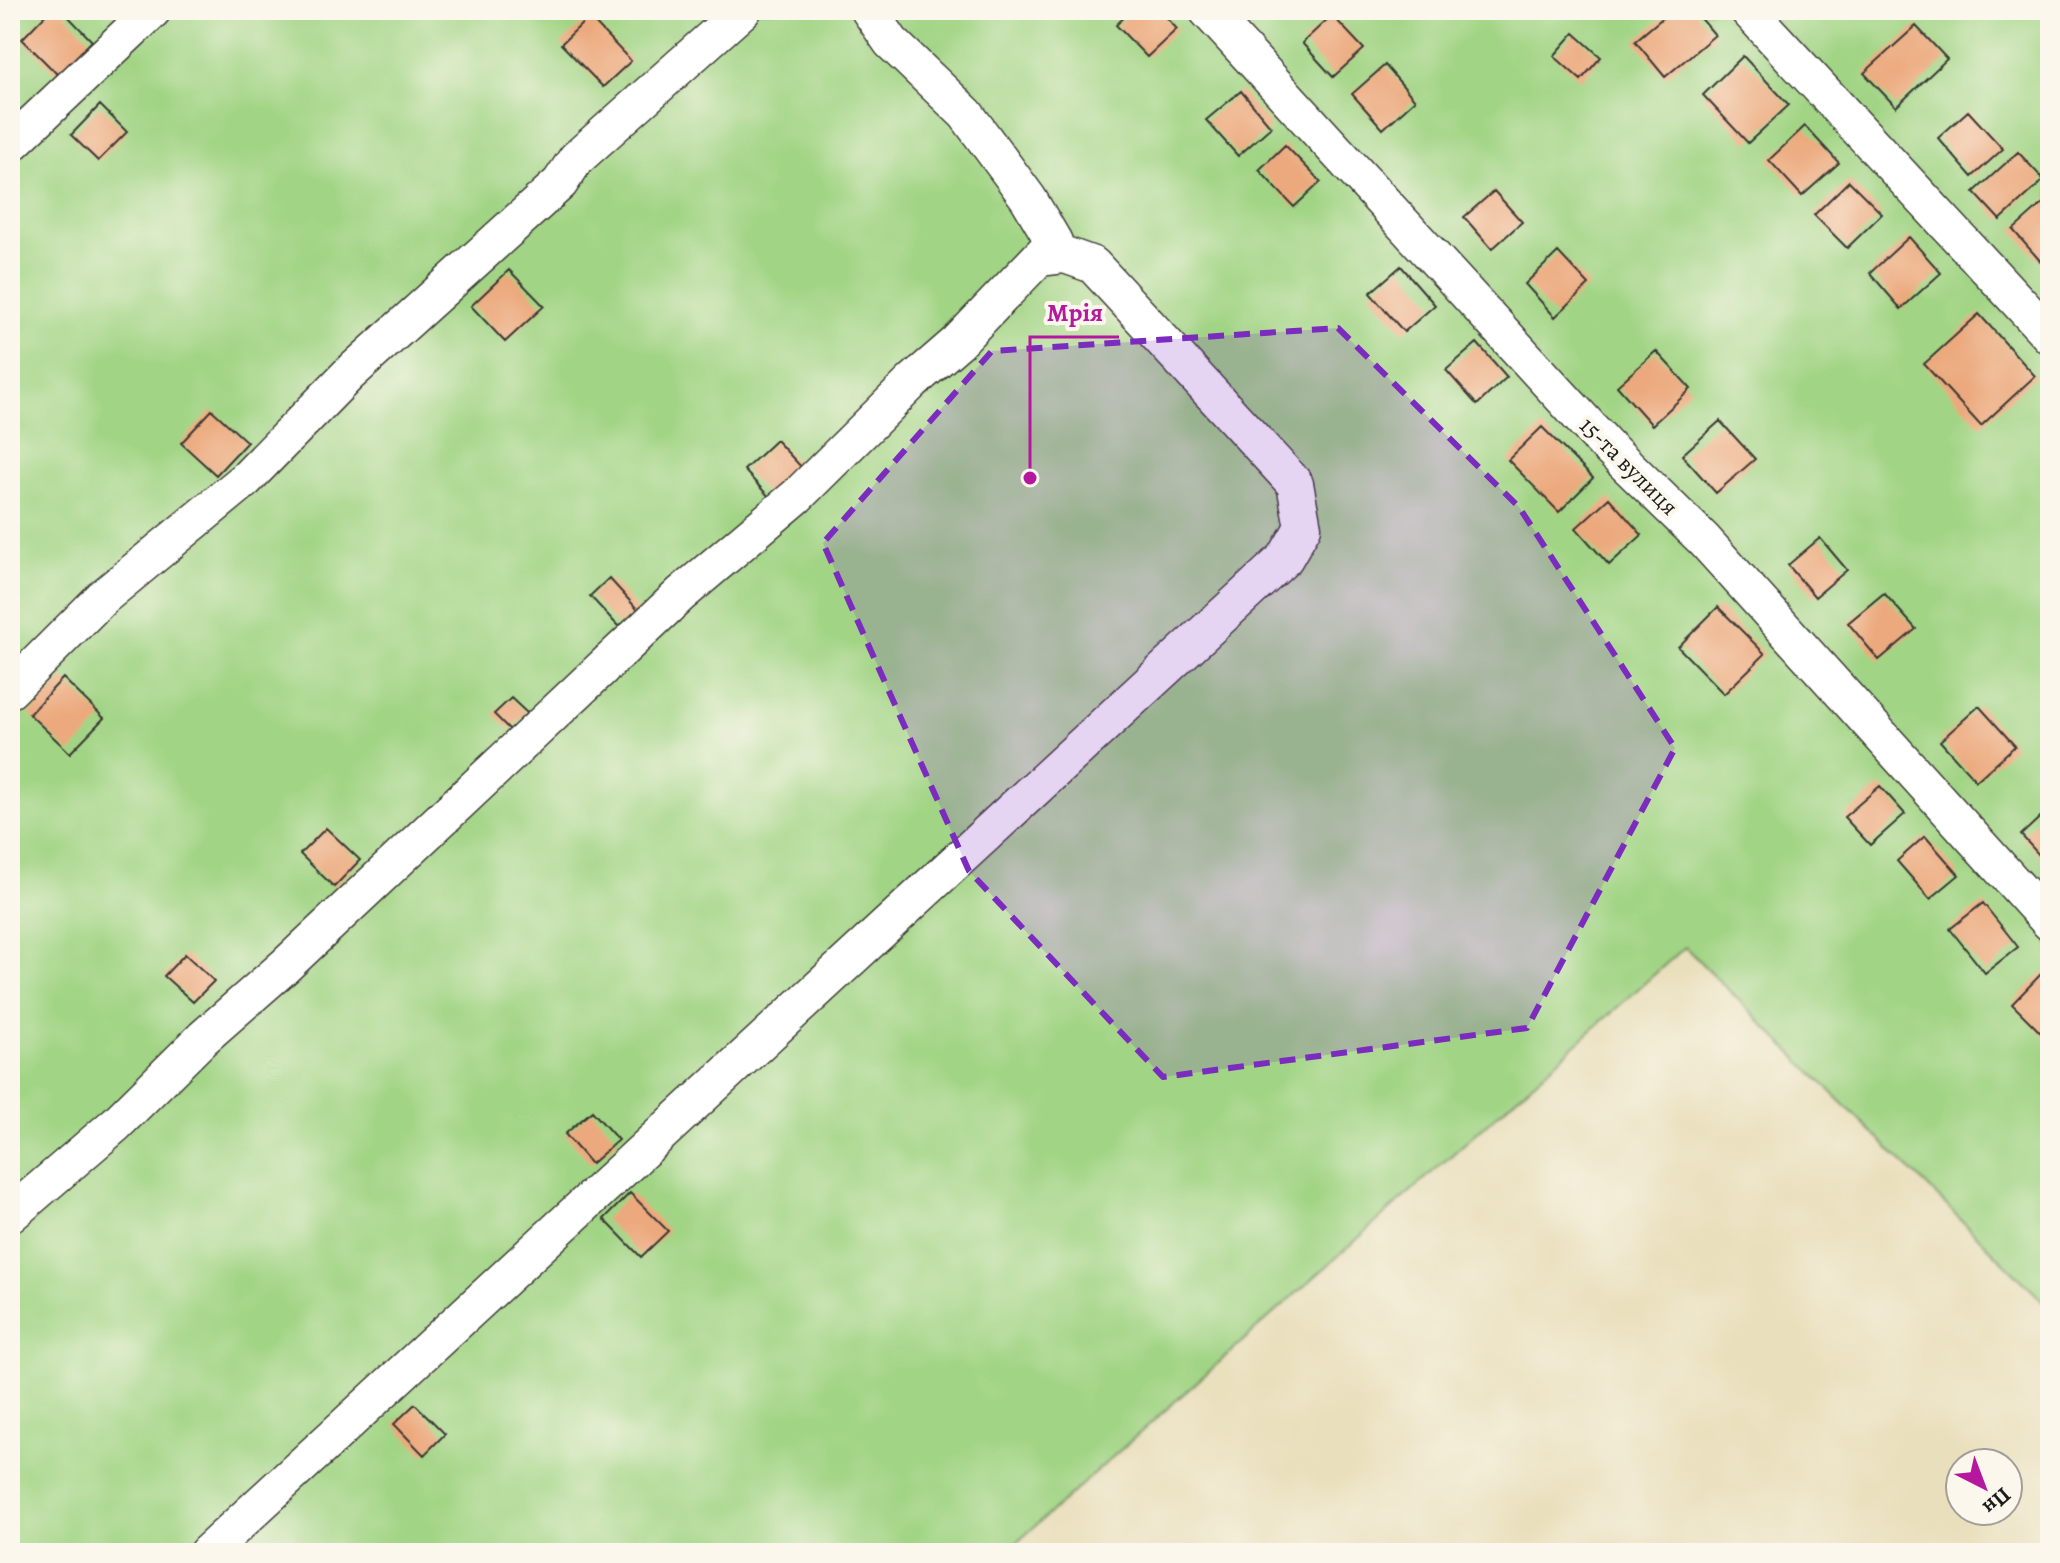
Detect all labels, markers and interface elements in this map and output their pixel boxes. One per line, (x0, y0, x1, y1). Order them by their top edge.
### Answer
callout: Мрія (1030, 287, 1119, 337)
text: Мрія (1047, 295, 1103, 330)
street label: 15-та вулиця (1573, 410, 1685, 522)
north arrow (1944, 1447, 2024, 1527)
text: Пн (1976, 1480, 2017, 1522)

